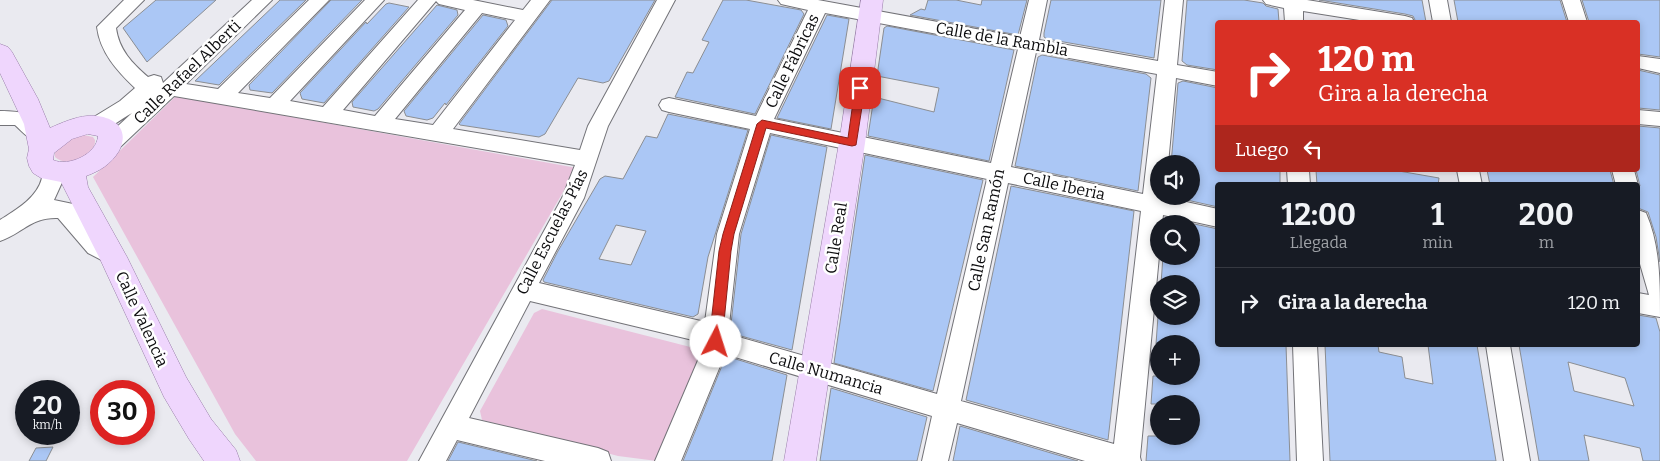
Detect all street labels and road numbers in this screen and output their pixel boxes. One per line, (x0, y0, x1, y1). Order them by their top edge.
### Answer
street label: Calle Fábricas (761, 11, 823, 111)
street label: Calle Rafael Alberti (130, 16, 245, 128)
street label: Calle de la Rambla (934, 18, 1070, 60)
street label: Calle Escuelas Pías (512, 166, 592, 298)
street label: Calle San Ramón (964, 167, 1008, 293)
street label: Calle Iberia (1021, 168, 1107, 204)
street label: Calle Real (821, 200, 851, 275)
street label: Calle Valencia (112, 268, 173, 370)
street label: Calle Numancia (767, 348, 886, 398)

